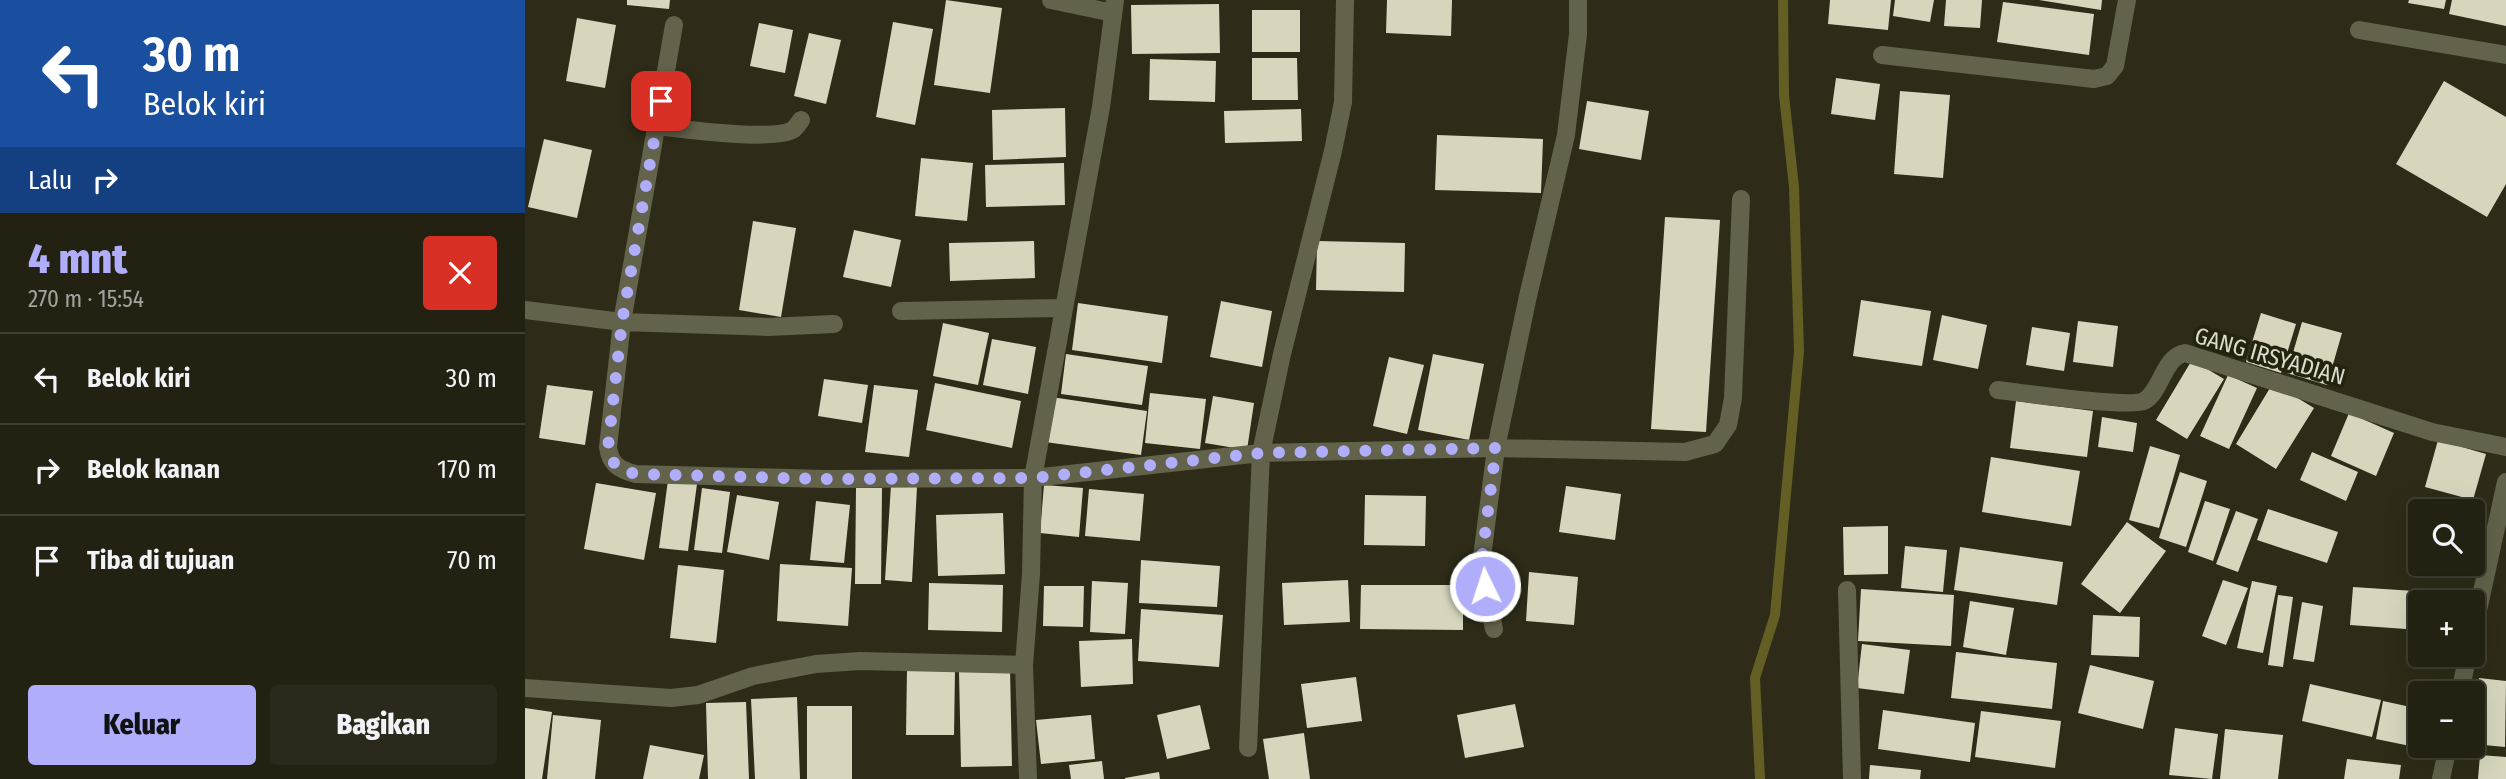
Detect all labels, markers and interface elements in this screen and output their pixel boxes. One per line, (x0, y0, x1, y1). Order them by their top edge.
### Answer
text: 30 m (143, 25, 241, 84)
icon: left (28, 28, 119, 119)
pin (631, 71, 691, 131)
icon: arrive (642, 82, 680, 120)
text: Belok kiri (143, 85, 266, 123)
icon: right (86, 161, 124, 199)
text: Lalu (28, 165, 72, 196)
text: 4 mnt (28, 234, 127, 284)
button: close (423, 236, 497, 310)
text: 270 m · 15:54 (28, 285, 144, 313)
street label: GANG IRSYADIAN (2192, 321, 2348, 391)
icon: left (28, 360, 66, 398)
text: Belok kiri (87, 363, 190, 394)
text: 30 m (446, 363, 497, 394)
icon: right (28, 451, 66, 489)
text: Belok kanan (87, 454, 220, 485)
text: 170 m (437, 454, 497, 485)
map controls (2408, 499, 2485, 758)
button: search (2408, 499, 2485, 576)
icon: arrive (28, 542, 66, 580)
text: Tiba di tujuan (87, 545, 234, 576)
text: 70 m (447, 545, 497, 576)
position arrow (1448, 549, 1522, 623)
button: + (2408, 590, 2485, 667)
button: − (2408, 681, 2485, 758)
button: Keluar (28, 685, 256, 765)
button: Bagikan (270, 685, 497, 765)

